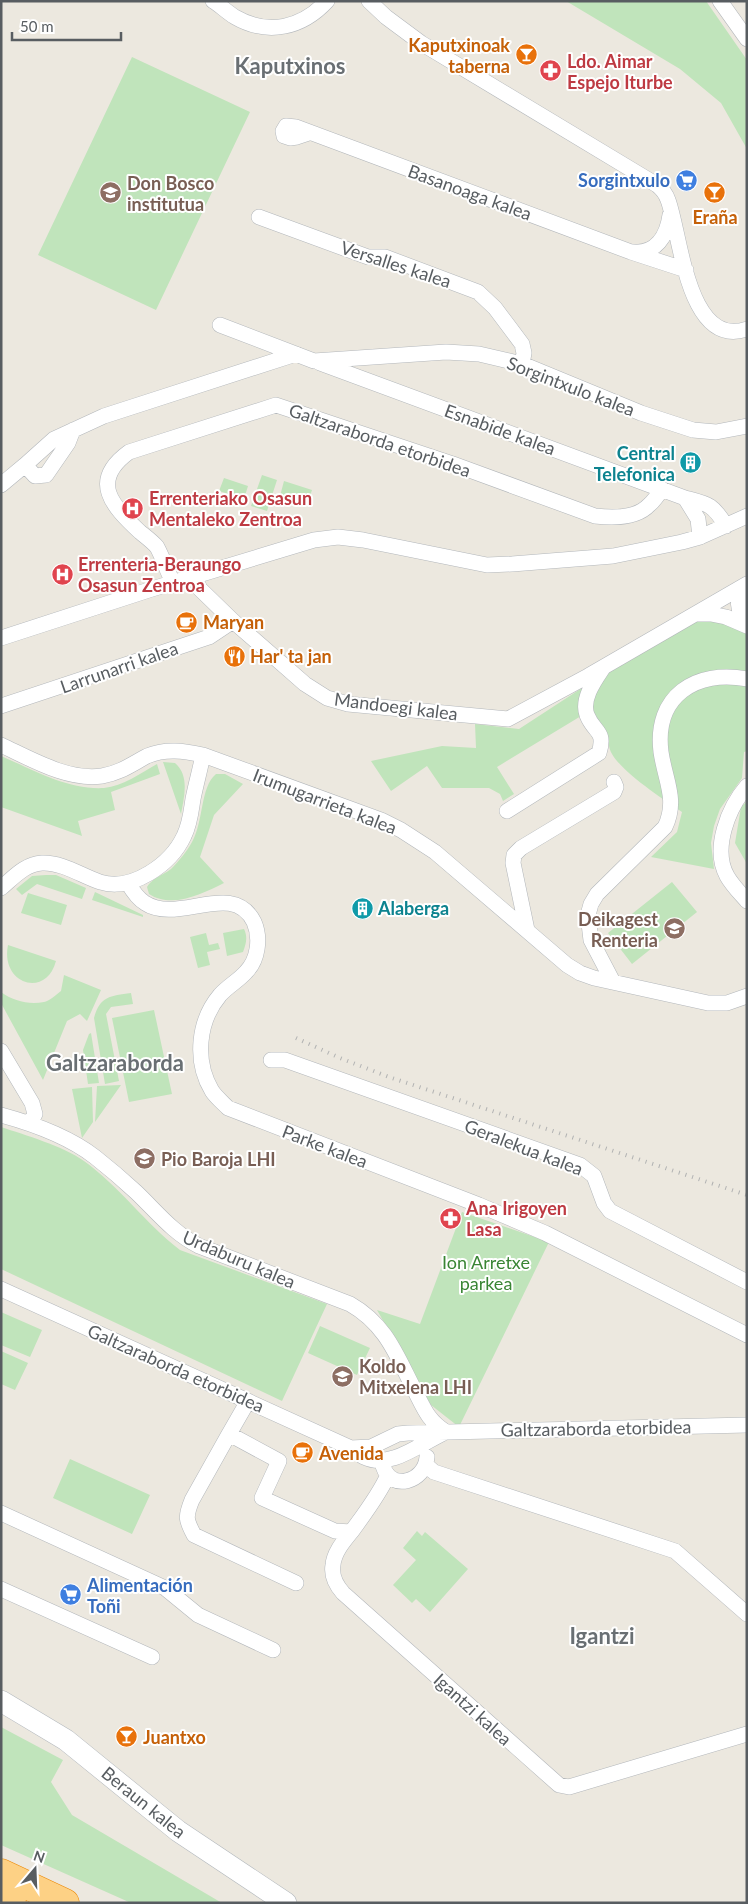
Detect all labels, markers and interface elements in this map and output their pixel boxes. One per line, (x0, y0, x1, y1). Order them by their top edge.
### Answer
scale bar (12, 10, 121, 42)
text: 50 m (20, 17, 54, 35)
place label: Kaputxinoak taberna (408, 34, 510, 77)
bar icon: Kaputxinoak taberna (514, 43, 538, 67)
place label: Ldo. Aimar Espejo Iturbe (567, 50, 673, 93)
district label: Kaputxinos (234, 52, 346, 79)
pharmacy icon: Ldo. Aimar Espejo Iturbe (539, 59, 563, 83)
street label: Basanoaga kalea (405, 159, 535, 225)
supermarket icon: Sorgintxulo (674, 168, 698, 192)
place label: Sorgintxulo (578, 169, 670, 191)
place label: Don Bosco institutua (127, 172, 214, 215)
bar icon: Eraña (703, 180, 727, 204)
school or university icon: Don Bosco institutua (99, 181, 123, 205)
place label: Eraña (692, 206, 738, 228)
street label: Versalles kalea (338, 236, 454, 292)
street label: Sorgintxulo kalea (504, 352, 638, 420)
street label: Galtzaraborda etorbidea (286, 399, 474, 481)
street label: Esnabide kalea (442, 399, 558, 459)
place label: Central Telefonica (594, 442, 675, 485)
building icon: Central Telefonica (679, 451, 703, 475)
place label: Errenteriako Osasun Mentaleko Zentroa (149, 487, 312, 530)
hospital icon: Errenteriako Osasun Mentaleko Zentroa (121, 496, 145, 520)
place label: Errenteria-Beraungo Osasun Zentroa (78, 553, 241, 596)
hospital icon: Errenteria-Beraungo Osasun Zentroa (50, 562, 74, 586)
cafe icon: Maryan (175, 610, 199, 634)
place label: Maryan (203, 611, 264, 633)
street label: Larrunarri kalea (57, 637, 181, 697)
restaurant icon: Har' ta jan (222, 644, 246, 668)
place label: Har' ta jan (250, 645, 332, 667)
street label: Mandoegi kalea (333, 688, 459, 724)
street label: Irumugarrieta kalea (250, 763, 400, 839)
building icon: Alaberga (350, 896, 374, 920)
place label: Alaberga (377, 897, 449, 919)
place label: Deikagest Renteria (578, 908, 658, 951)
school or university icon: Deikagest Renteria (662, 917, 686, 941)
district label: Galtzaraborda (46, 1049, 184, 1076)
street label: Geralekua kalea (462, 1114, 586, 1180)
street label: Parke kalea (279, 1120, 371, 1172)
school or university icon: Pio Baroja LHI (133, 1147, 157, 1171)
place label: Pio Baroja LHI (161, 1148, 276, 1170)
place label: Ana Irigoyen Lasa (465, 1197, 567, 1240)
pharmacy icon: Ana Irigoyen Lasa (438, 1206, 462, 1230)
street label: Urdaburu kalea (179, 1225, 299, 1293)
park label: Ion Arretxe parkea (442, 1251, 530, 1294)
street label: Galtzaraborda etorbidea (84, 1319, 268, 1417)
place label: Koldo Mitxelena LHI (359, 1355, 472, 1398)
school or university icon: Koldo Mitxelena LHI (331, 1364, 355, 1388)
street label: Galtzaraborda etorbidea (500, 1415, 692, 1441)
cafe icon: Avenida (291, 1441, 315, 1465)
place label: Avenida (318, 1442, 384, 1464)
place label: Alimentación Toñi (86, 1574, 193, 1617)
supermarket icon: Alimentación Toñi (59, 1583, 83, 1607)
district label: Igantzi (569, 1622, 635, 1649)
street label: Igantzi kalea (429, 1668, 517, 1750)
bar icon: Juantxo (115, 1725, 139, 1749)
place label: Juantxo (143, 1726, 206, 1748)
street label: Beraun kalea (98, 1761, 190, 1843)
north arrow (10, 1844, 60, 1894)
text: N (32, 1846, 47, 1866)

